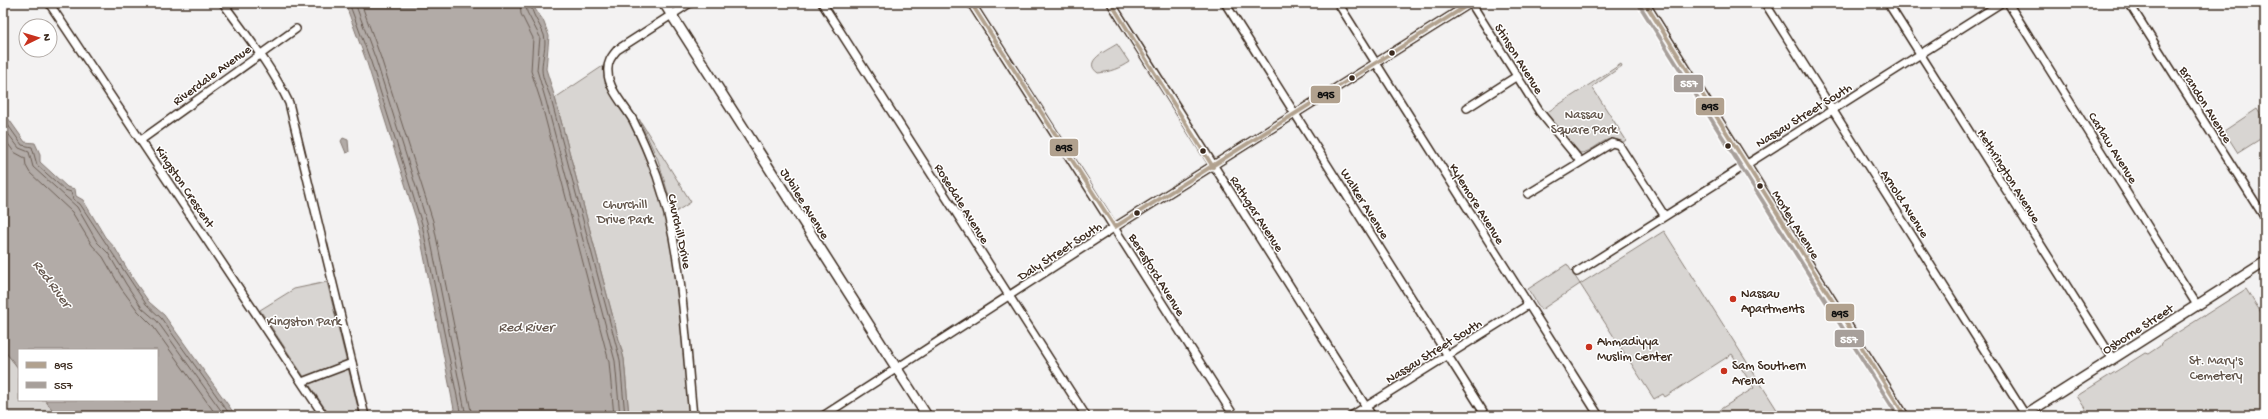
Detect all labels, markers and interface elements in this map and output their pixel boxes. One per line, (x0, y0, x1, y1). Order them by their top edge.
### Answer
north arrow (18, 18, 58, 58)
street label: Stinson Avenue (1490, 21, 1546, 98)
text: N (40, 33, 52, 41)
street label: Riverdale Avenue (170, 42, 255, 110)
unlabelled marker (1387, 48, 1397, 58)
street label: Brandon Avenue (2175, 63, 2235, 147)
unlabelled marker (1347, 73, 1357, 83)
line badge: 557 (1673, 74, 1704, 93)
text: 557 (1680, 79, 1699, 91)
street label: Nassau Street South (1753, 80, 1855, 152)
line badge: 895 (1310, 85, 1341, 104)
text: 895 (1317, 90, 1335, 102)
line badge: 895 (1695, 97, 1725, 116)
text: 895 (1701, 102, 1719, 114)
park label: Nassau Square Park (1551, 108, 1618, 138)
street label: Carlaw Avenue (2084, 110, 2140, 187)
street label: Hethrington Avenue (1973, 127, 2043, 226)
line badge: 895 (1049, 138, 1079, 157)
unlabelled marker (1723, 141, 1733, 151)
text: 895 (1055, 143, 1073, 155)
street label: Kingston Crescent (151, 144, 218, 233)
unlabelled marker (1198, 146, 1208, 156)
street label: Rosedale Avenue (930, 161, 992, 247)
street label: Kylemore Avenue (1445, 161, 1507, 248)
street label: Jubilee Avenue (776, 166, 832, 243)
street label: Walker Avenue (1336, 166, 1392, 243)
street label: Arnold Avenue (1876, 168, 1932, 241)
street label: Rathgar Avenue (1226, 173, 1286, 255)
unlabelled marker (1755, 181, 1765, 191)
street label: Morley Avenue (1768, 188, 1822, 263)
street label: Churchill Drive (663, 193, 694, 271)
park label: Churchill Drive Park (596, 198, 654, 228)
unlabelled marker (1132, 208, 1142, 218)
street label: Daly Street South (1015, 219, 1105, 285)
street label: Beresford Avenue (1124, 230, 1187, 320)
water label: Red River (28, 257, 76, 314)
place label: Nassau Apartments (1741, 287, 1806, 317)
marker: Nassau Apartments (1728, 294, 1738, 304)
street label: Osborne Street (2100, 301, 2178, 359)
line badge: 895 (1825, 303, 1855, 322)
text: 895 (1831, 309, 1849, 321)
park label: Kingston Park (267, 315, 342, 330)
street label: Nassau Street South (1383, 316, 1485, 388)
water label: Red River (499, 320, 556, 337)
line badge: 557 (1834, 329, 1865, 348)
place label: Ahmadiyya Muslim Center (1597, 335, 1673, 365)
text: 557 (1840, 335, 1859, 347)
marker: Ahmadiyya Muslim Center (1584, 342, 1594, 352)
legend (18, 349, 158, 401)
park label: St. Mary's Cemetery (2189, 354, 2244, 384)
place label: Sam Southern Arena (1732, 359, 1807, 389)
text: 895 (54, 360, 73, 374)
marker: Sam Southern Arena (1719, 366, 1729, 376)
text: 557 (54, 380, 74, 394)

